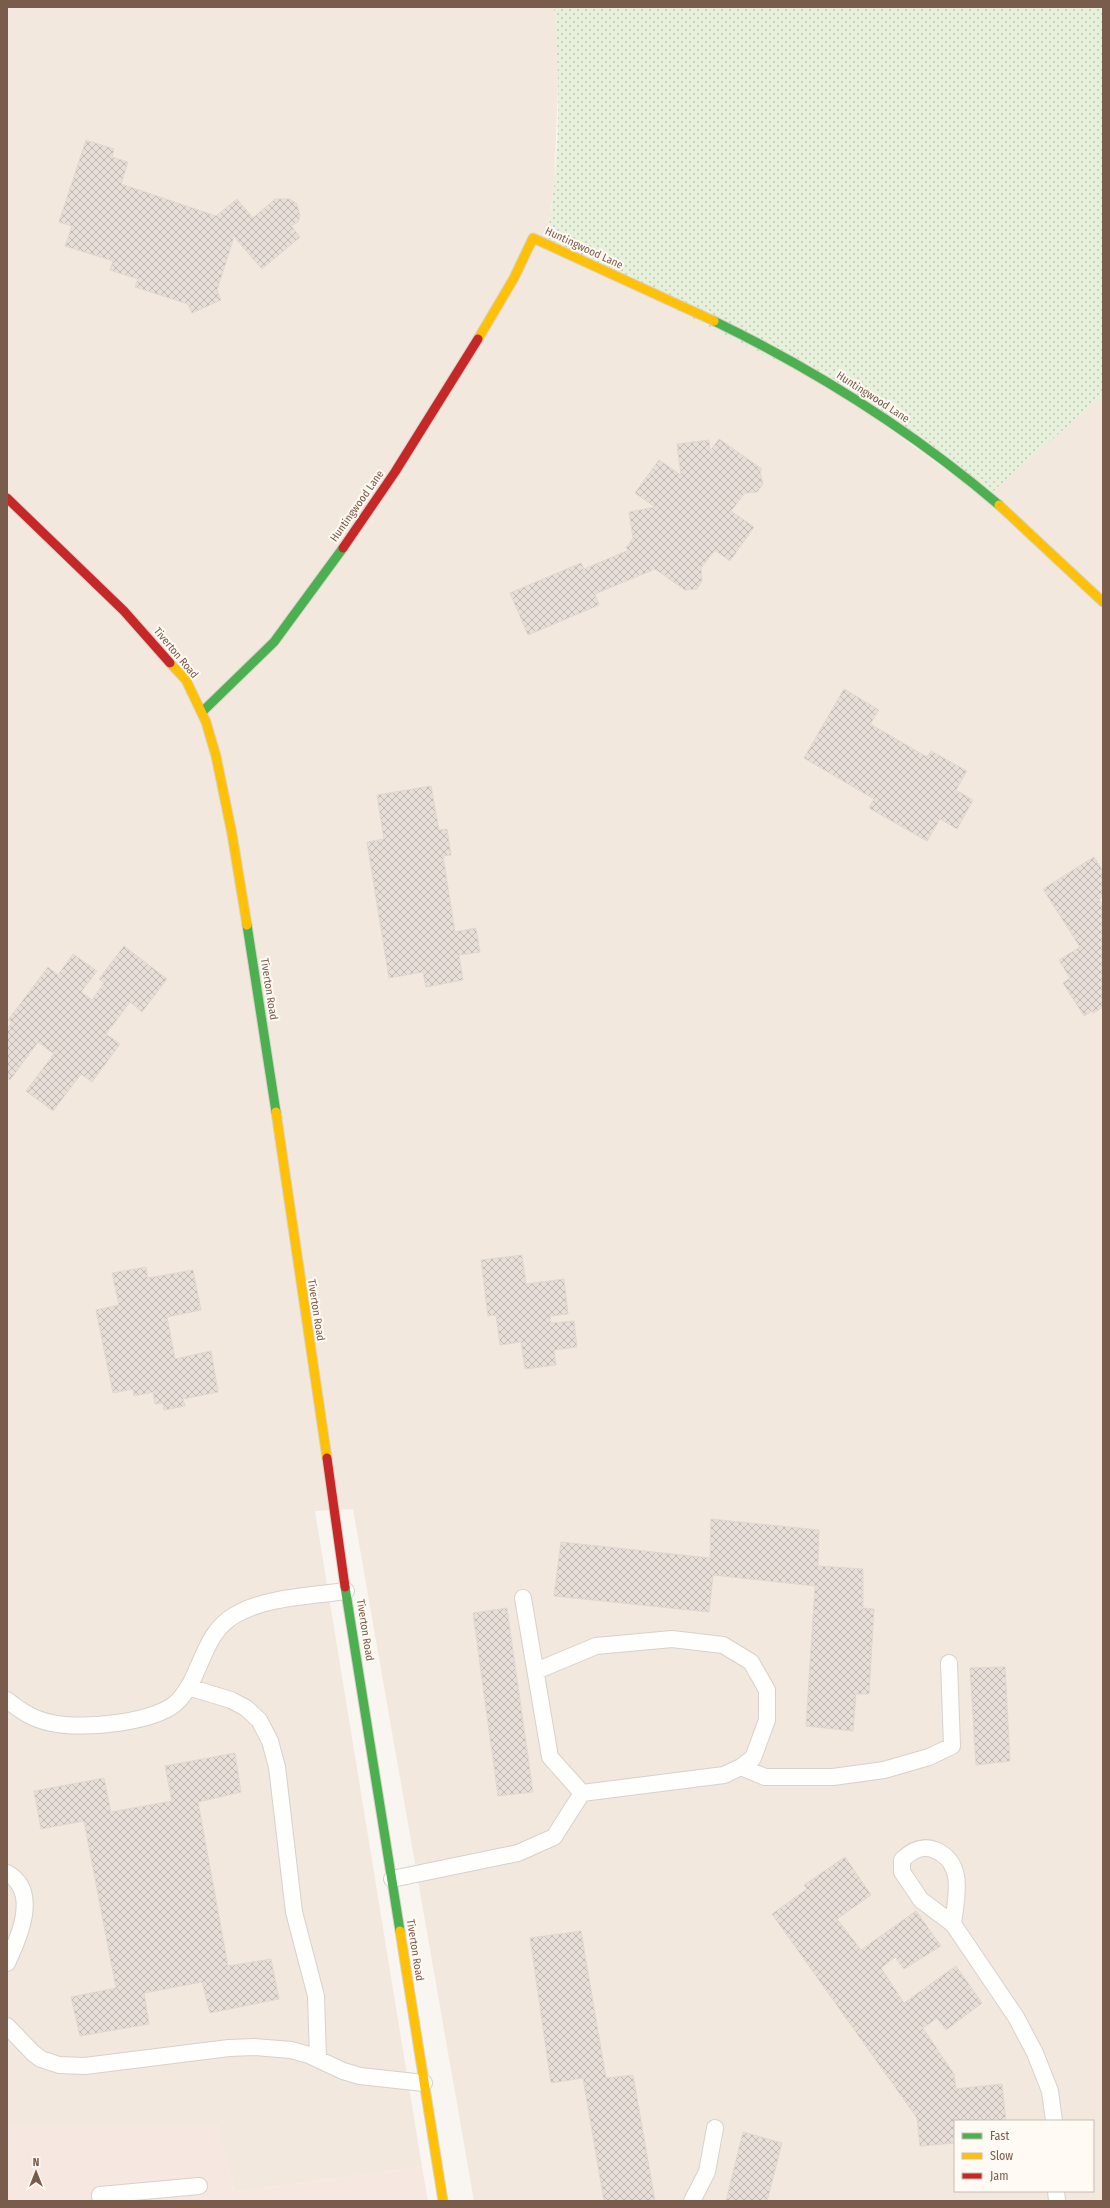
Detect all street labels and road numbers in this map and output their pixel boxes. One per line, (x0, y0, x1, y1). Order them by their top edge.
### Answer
street label: Huntingwood Lane (543, 224, 625, 272)
street label: Huntingwood Lane (834, 369, 912, 425)
street label: Huntingwood Lane (328, 468, 386, 544)
street label: Tiverton Road (151, 625, 201, 681)
street label: Tiverton Road (258, 957, 280, 1021)
street label: Tiverton Road (305, 1278, 327, 1342)
street label: Tiverton Road (354, 1598, 376, 1662)
street label: Tiverton Road (404, 1918, 426, 1982)

